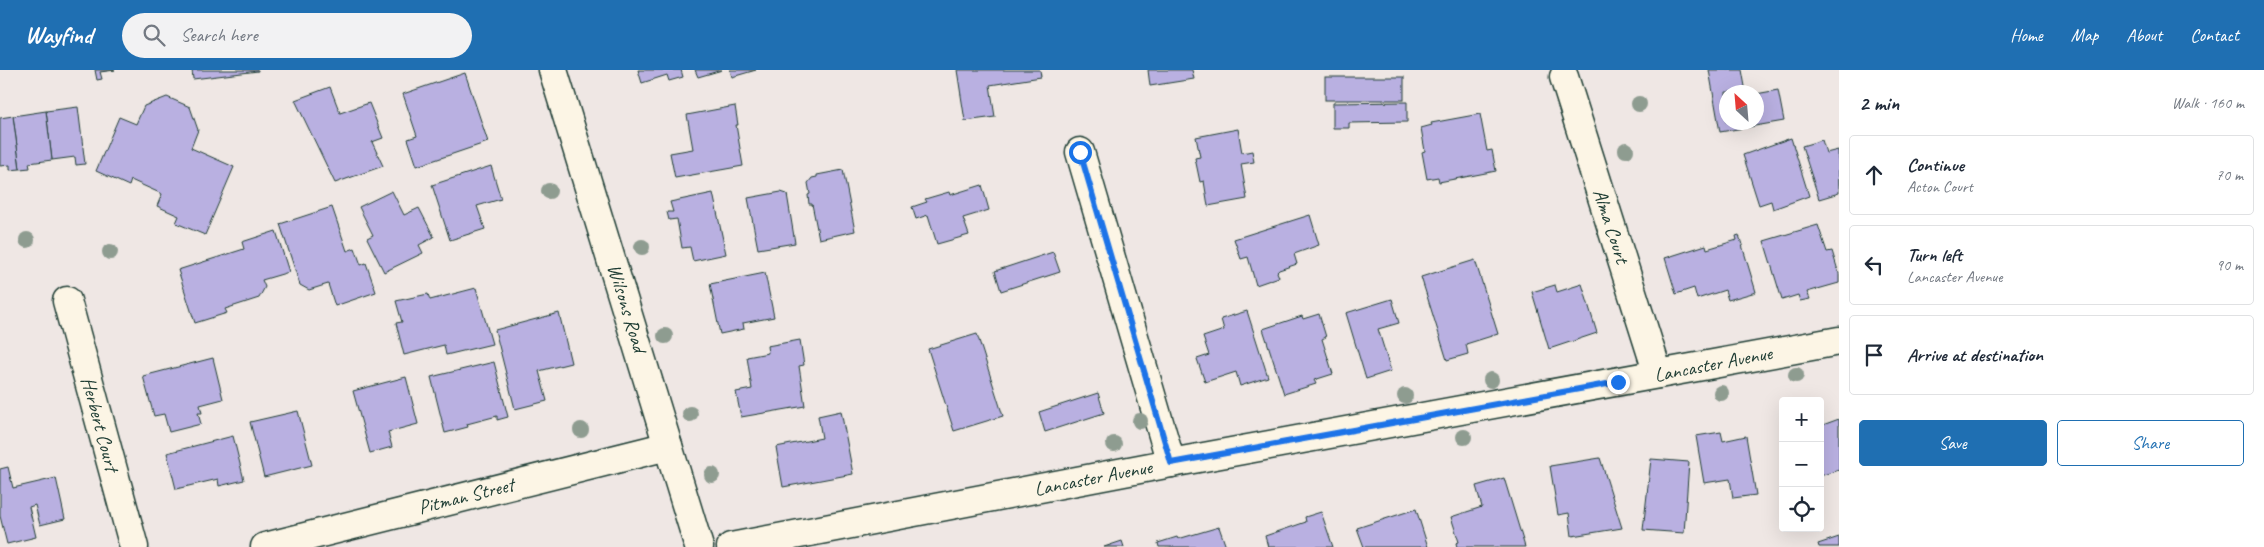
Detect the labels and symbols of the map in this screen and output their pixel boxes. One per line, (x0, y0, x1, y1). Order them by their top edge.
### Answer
north arrow (1719, 85, 1764, 130)
route start (1069, 141, 1092, 164)
street label: Alma Court (1587, 186, 1636, 269)
street label: Wilsons Road (602, 261, 653, 358)
street label: Lancaster Avenue (1652, 340, 1775, 388)
route end (1607, 371, 1630, 394)
street label: Herbert Court (75, 374, 125, 477)
street label: Lancaster Avenue (1032, 454, 1155, 502)
street label: Pitman Street (416, 471, 520, 520)

